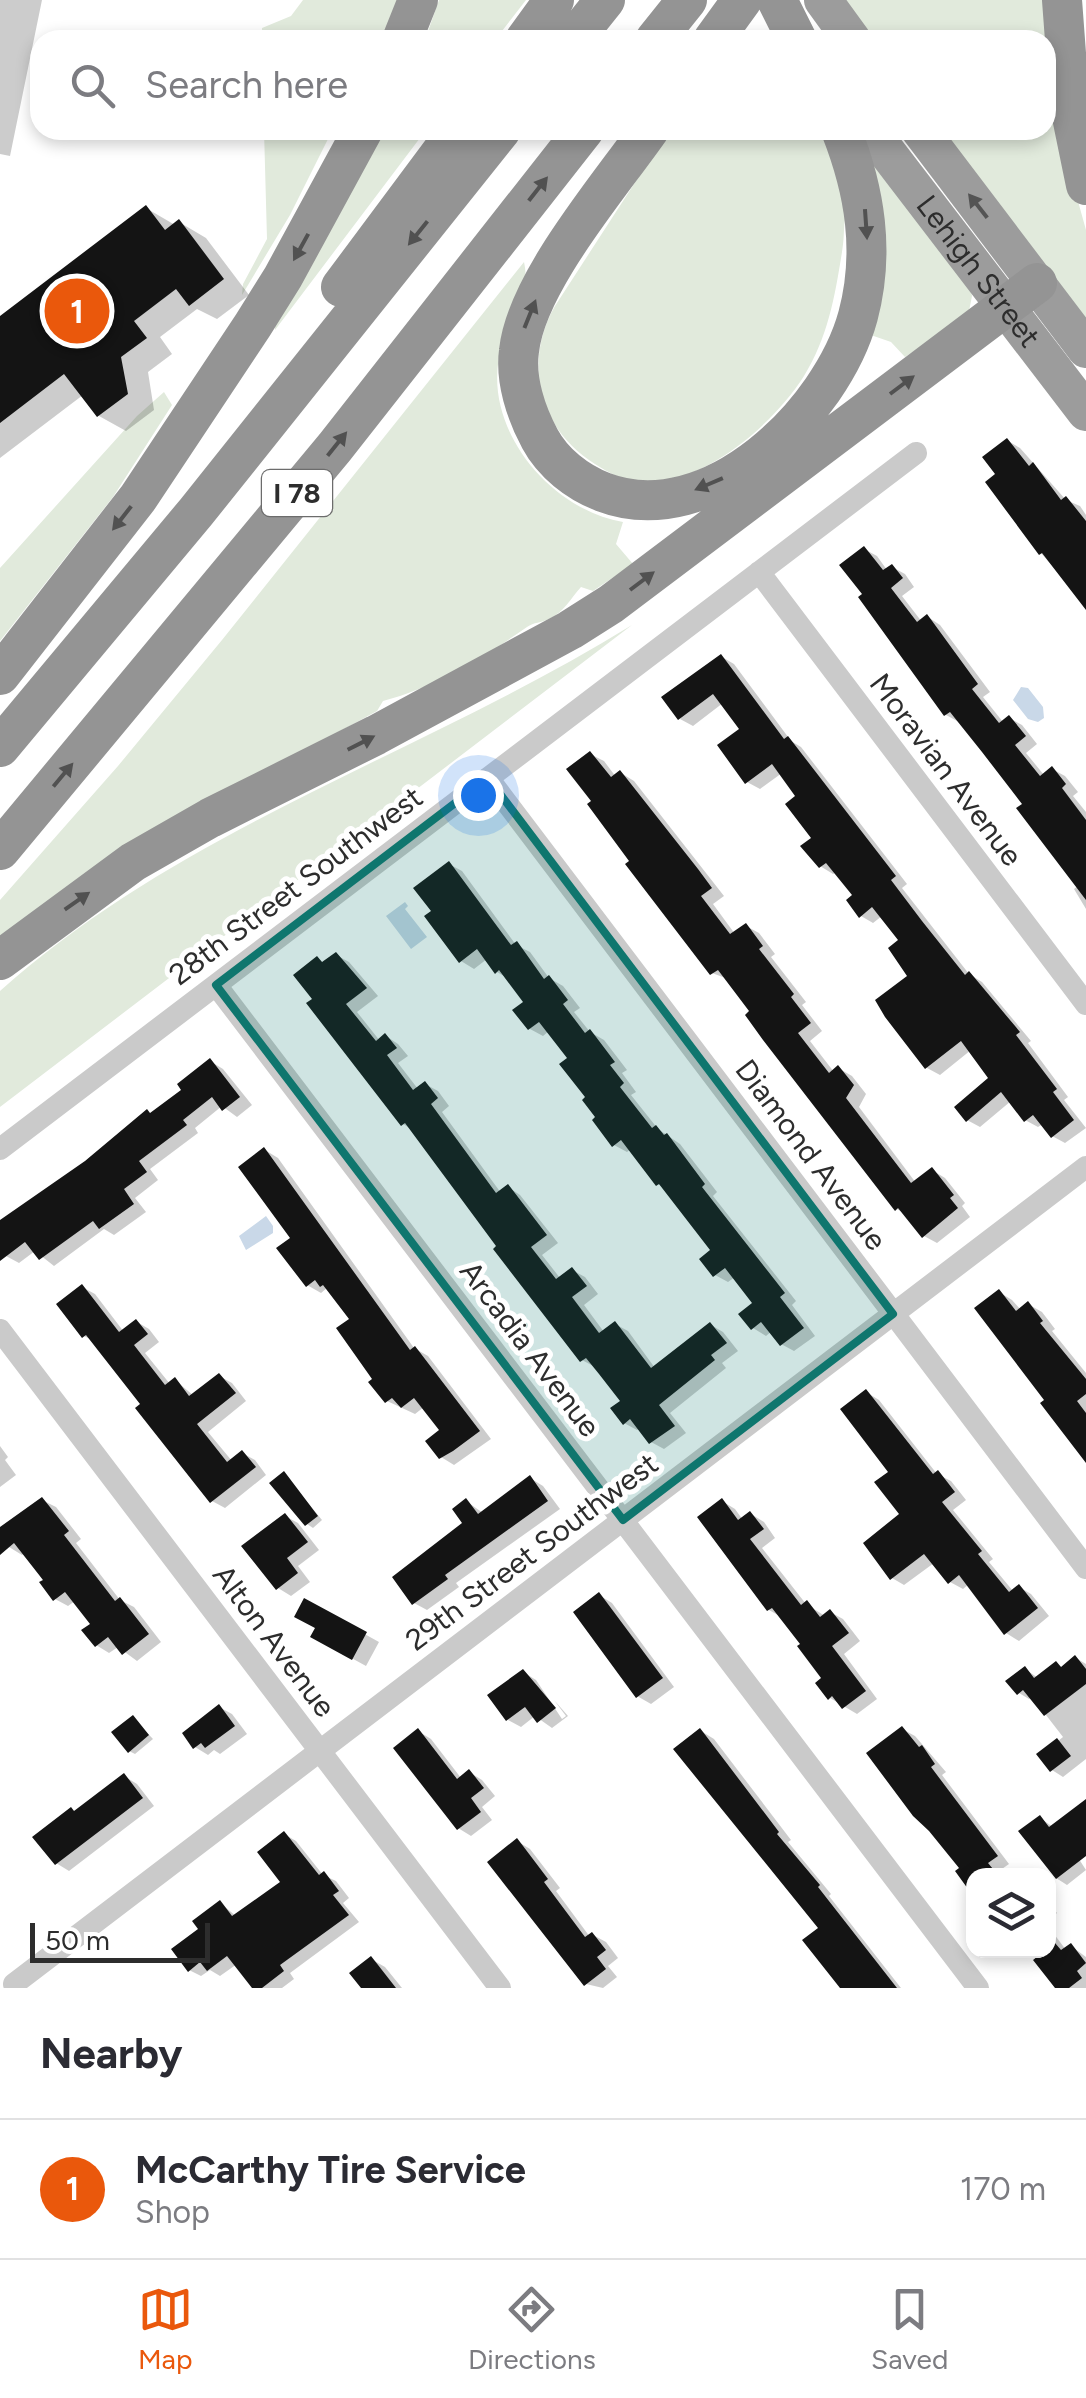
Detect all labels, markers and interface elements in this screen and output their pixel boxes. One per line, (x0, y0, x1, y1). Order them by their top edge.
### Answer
search box (30, 30, 1056, 140)
icon: search (65, 58, 120, 113)
text: Search here (145, 62, 348, 108)
one-way arrow (527, 176, 548, 201)
street label: Lehigh Street (909, 188, 1049, 354)
one-way arrow (968, 194, 989, 220)
one-way arrow (858, 208, 874, 240)
one-way arrow (408, 221, 429, 246)
one-way arrow (292, 233, 310, 261)
pin: 1 (44, 274, 110, 348)
one-way arrow (523, 298, 539, 328)
one-way arrow (889, 375, 915, 395)
one-way arrow (326, 431, 347, 457)
road number: I 78 (262, 470, 332, 516)
one-way arrow (695, 476, 724, 492)
one-way arrow (112, 505, 133, 531)
one-way arrow (629, 571, 655, 591)
street label: Moravian Avenue (862, 666, 1031, 873)
one-way arrow (347, 735, 376, 752)
one-way arrow (52, 763, 74, 788)
your location (453, 770, 504, 821)
street label: 28th Street Southwest (162, 778, 430, 993)
one-way arrow (64, 892, 91, 911)
street label: Diamond Avenue (728, 1052, 895, 1257)
street label: Arcadia Avenue (452, 1253, 609, 1444)
street label: 29th Street Southwest (398, 1445, 665, 1658)
street label: Alton Avenue (205, 1557, 344, 1724)
map controls (966, 1868, 1056, 1958)
button: layers (966, 1868, 1056, 1958)
scale bar (30, 1918, 210, 1962)
text: 50 m (45, 1923, 110, 1957)
text: Nearby (40, 2028, 182, 2079)
text: McCarthy Tire Service (135, 2147, 526, 2193)
text: 1 (66, 2170, 79, 2208)
text: 170 m (960, 2170, 1046, 2208)
text: Shop (135, 2193, 210, 2231)
tab: Map (138, 2282, 193, 2376)
tab: Directions (468, 2282, 596, 2376)
tab: Saved (871, 2282, 948, 2376)

